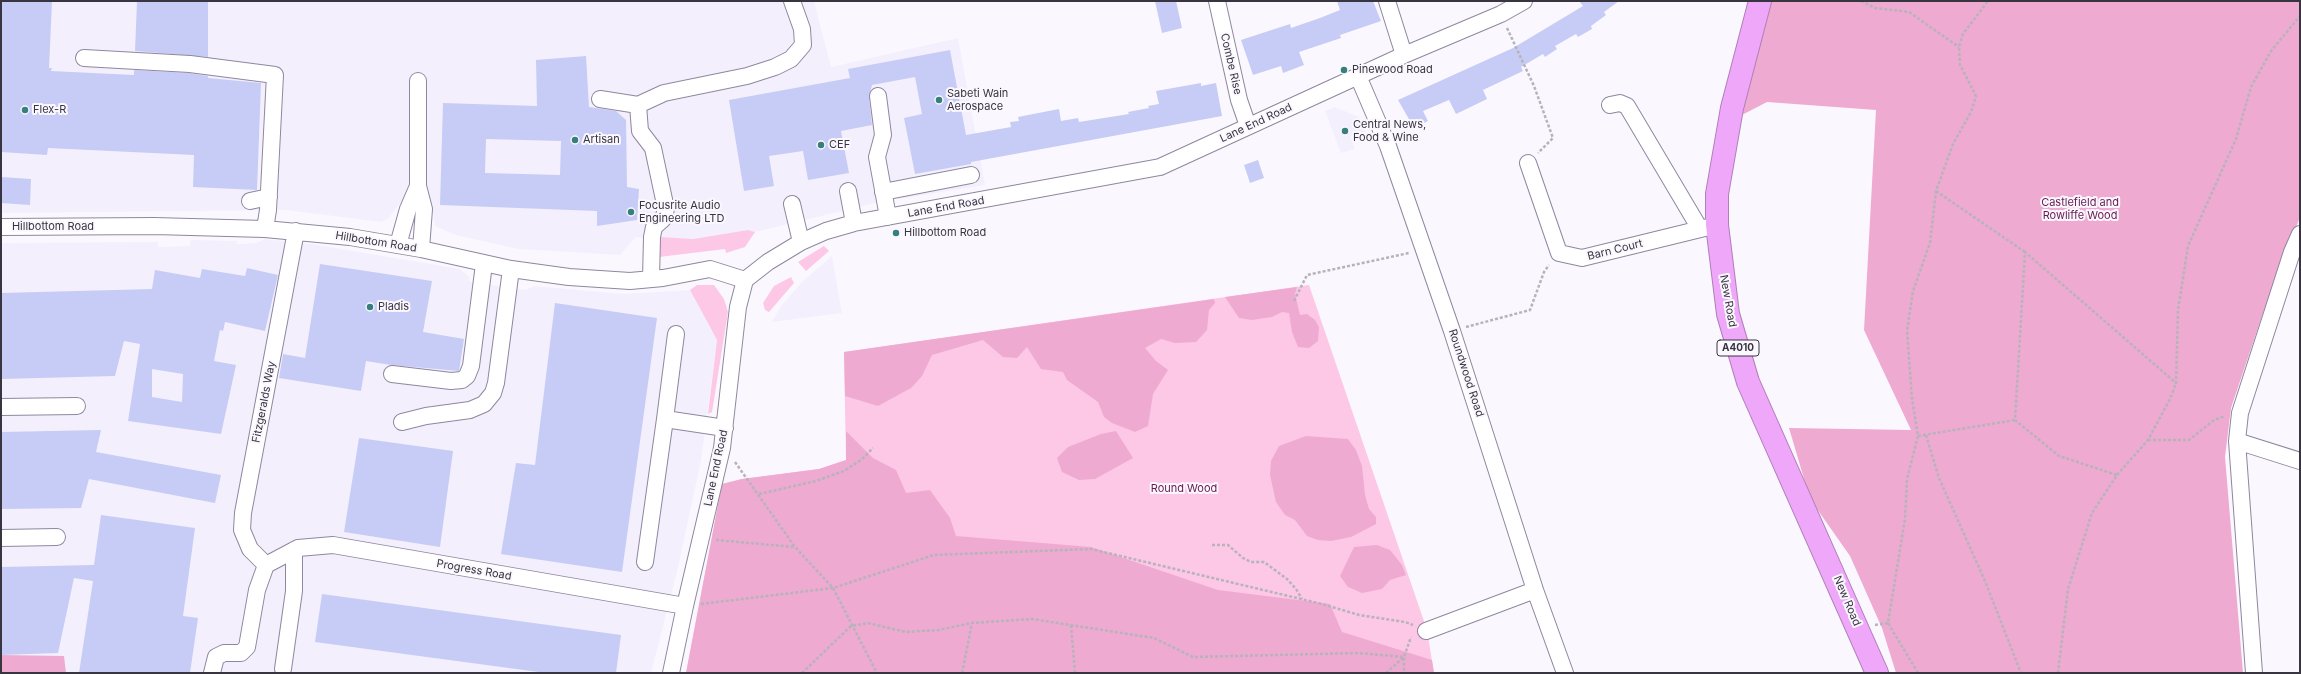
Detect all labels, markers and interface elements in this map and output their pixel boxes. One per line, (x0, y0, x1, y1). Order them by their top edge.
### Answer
street label: Combe Rise (1218, 32, 1244, 96)
place label: Pinewood Road (1352, 63, 1433, 77)
marker: Pinewood Road (1339, 65, 1349, 75)
place label: Sabeti Wain Aerospace (947, 87, 1008, 113)
marker: Sabeti Wain Aerospace (934, 95, 944, 105)
street label: Lane End Road (1218, 101, 1294, 145)
place label: Flex-R (33, 103, 66, 117)
marker: Flex-R (20, 105, 30, 115)
place label: Central News, Food & Wine (1353, 118, 1426, 144)
marker: Central News, Food & Wine (1340, 126, 1350, 136)
place label: Artisan (583, 133, 620, 147)
marker: Artisan (570, 135, 580, 145)
place label: CEF (829, 138, 850, 152)
marker: CEF (816, 140, 826, 150)
street label: Lane End Road (907, 194, 985, 220)
park label: Castlefield and Rowliffe Wood (2041, 196, 2119, 222)
place label: Focusrite Audio Engineering LTD (639, 199, 724, 225)
marker: Focusrite Audio Engineering LTD (626, 207, 636, 217)
street label: Hillbottom Road (12, 220, 94, 234)
place label: Hillbottom Road (904, 226, 986, 240)
marker: Hillbottom Road (891, 228, 901, 238)
street label: Hillbottom Road (334, 229, 418, 255)
street label: Barn Court (1586, 237, 1644, 263)
street label: New Road (1717, 274, 1739, 328)
place label: Pladis (378, 300, 409, 314)
marker: Pladis (365, 302, 375, 312)
street label: Roundwood Road (1446, 327, 1486, 419)
road number: A4010 (1717, 340, 1759, 356)
street label: Fitzgeralds Way (250, 360, 278, 444)
street label: Lane End Road (701, 429, 731, 507)
park label: Round Wood (1151, 482, 1217, 496)
street label: Progress Road (435, 557, 513, 583)
street label: New Road (1831, 574, 1863, 628)

